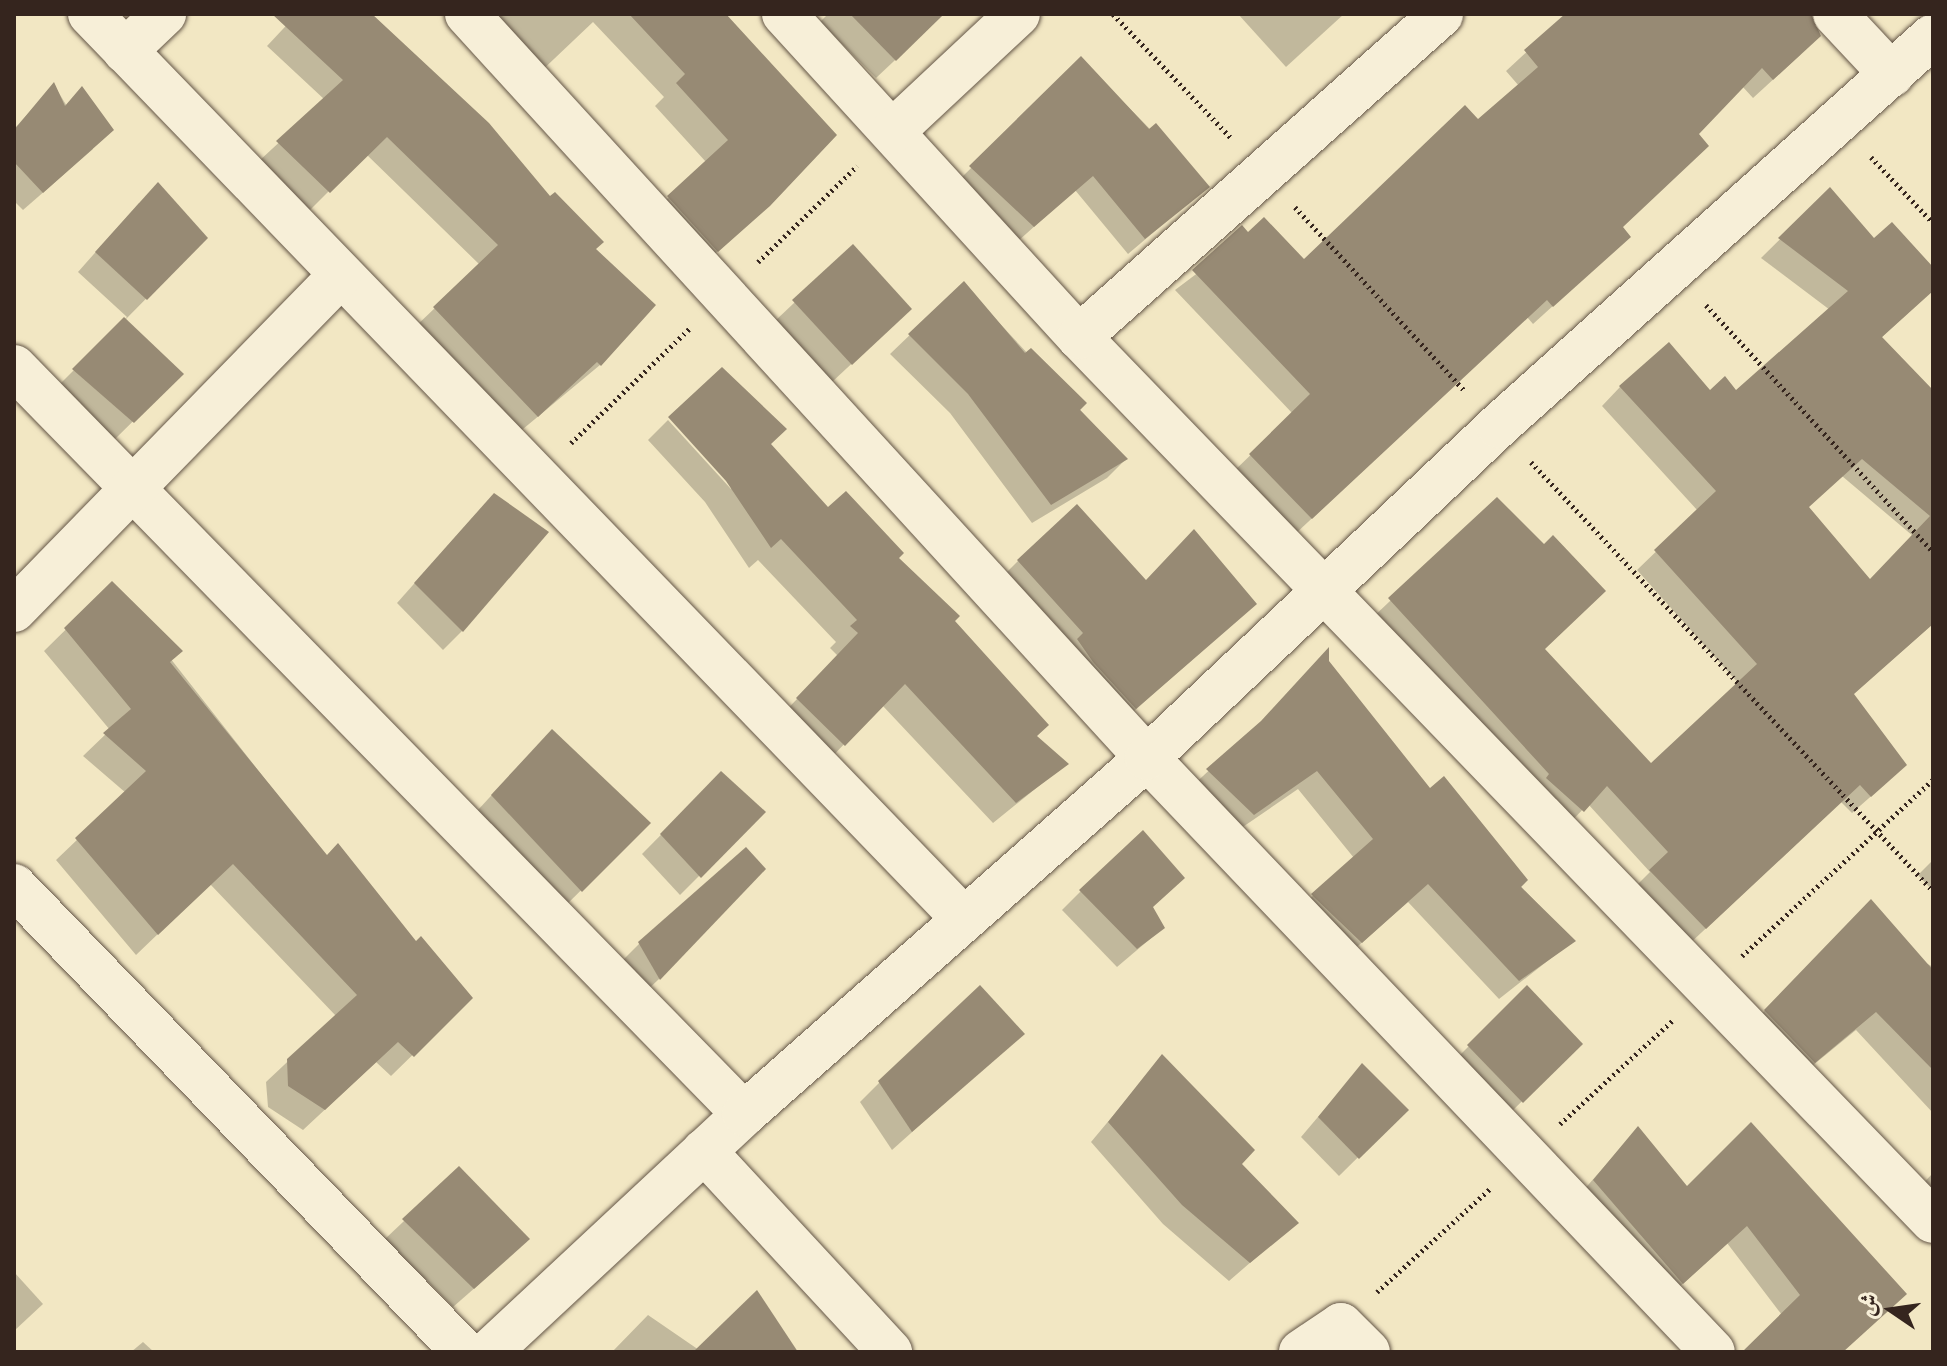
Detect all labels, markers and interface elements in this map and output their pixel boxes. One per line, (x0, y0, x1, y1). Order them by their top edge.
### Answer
north arrow (1851, 1270, 1931, 1350)
text: ش (1850, 1290, 1886, 1319)

